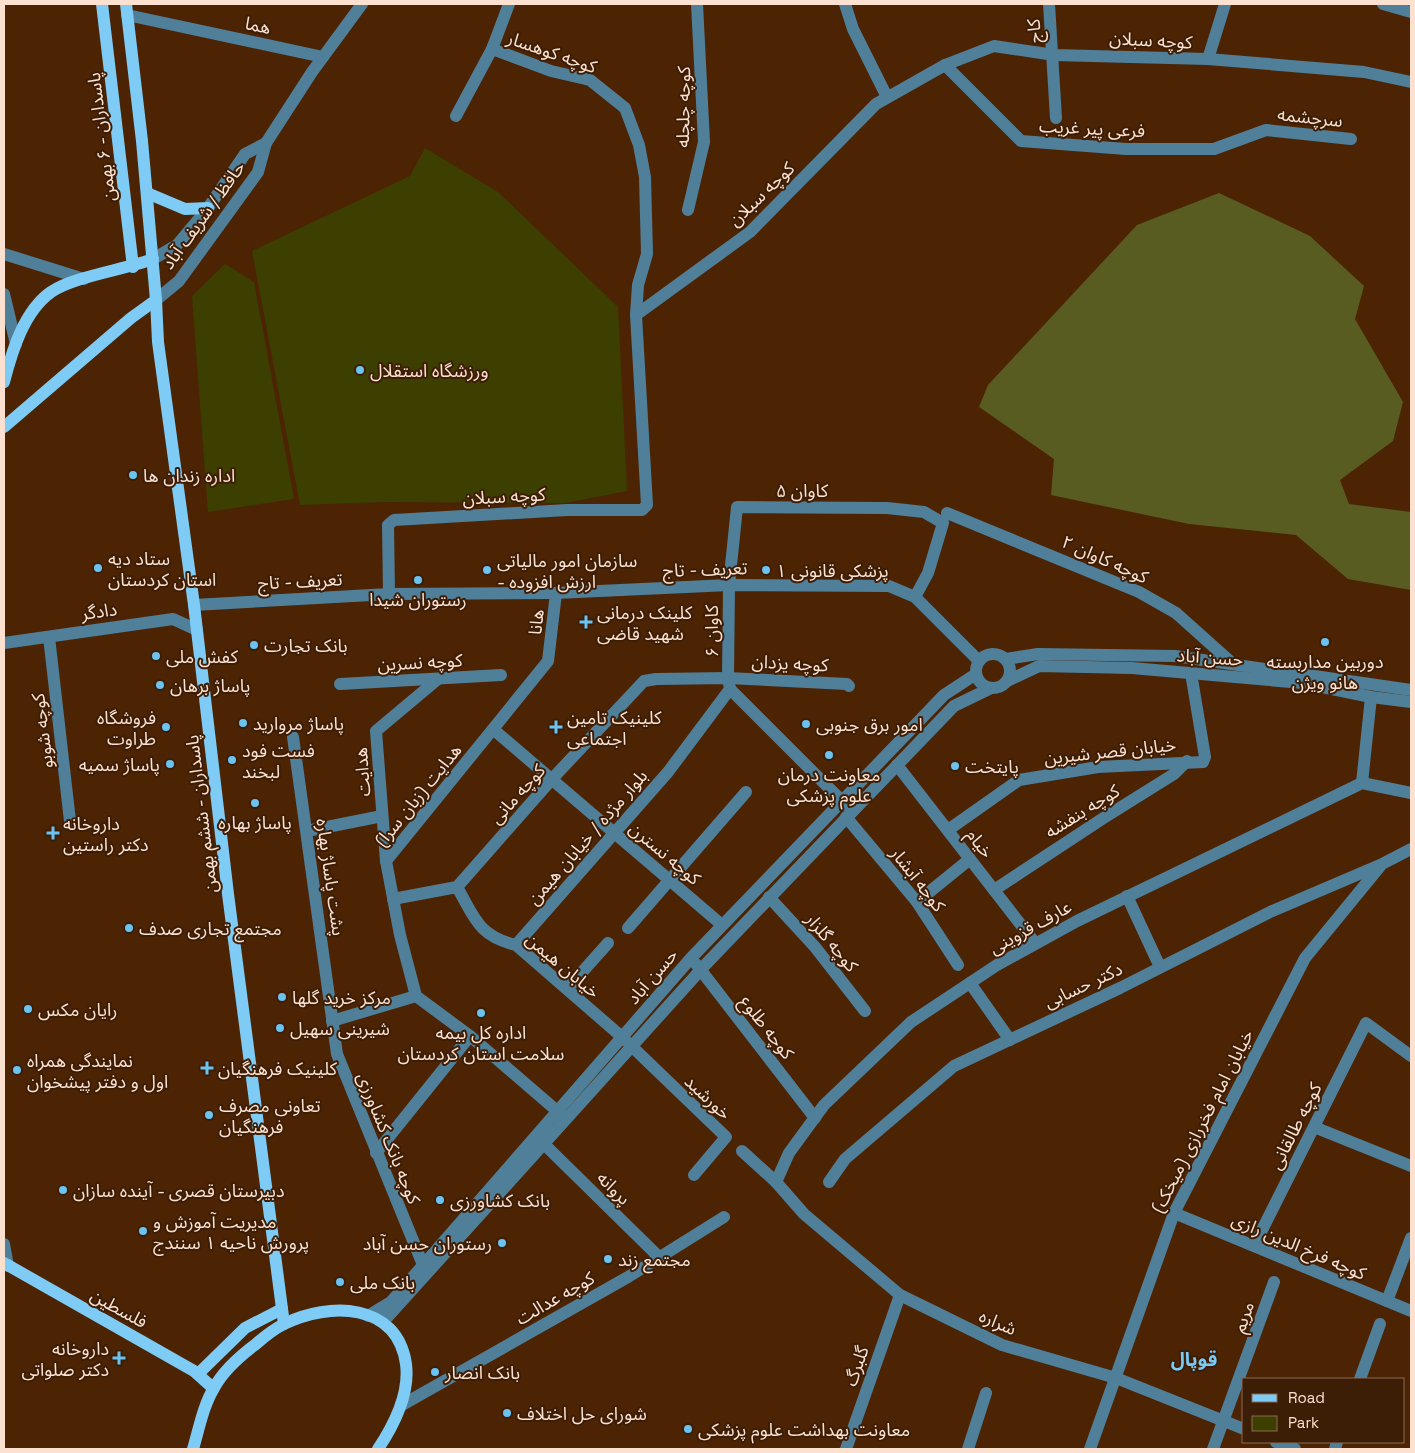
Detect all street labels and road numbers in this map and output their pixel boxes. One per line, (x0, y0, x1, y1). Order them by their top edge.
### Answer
street label: هما (243, 11, 273, 39)
street label: کاج (1021, 17, 1049, 44)
street label: کوچه کوهسار (503, 26, 600, 78)
street label: کوچه سبلان (1109, 26, 1194, 54)
street label: کوچه چلچله (671, 65, 695, 148)
street label: پاسداران - ۶ بهمن (82, 71, 120, 203)
street label: سرچشمه (1276, 102, 1344, 132)
street label: فرعی پیر غریب (1038, 114, 1146, 142)
street label: حافظ / شریف آباد (156, 156, 250, 274)
street label: کوچه سبلان (723, 156, 799, 231)
street label: کاوان ۵ (776, 479, 829, 502)
street label: کوچه سبلان (462, 482, 547, 510)
street label: کوچه کاوان ۲ (1058, 530, 1152, 589)
street label: تعریف - تاج (662, 556, 748, 584)
street label: تعریف - تاج (257, 567, 343, 597)
street label: دادگر (79, 597, 118, 625)
street label: کاوان ۶ (700, 604, 723, 657)
street label: هانا (523, 608, 549, 636)
street label: حسن آباد (1176, 643, 1244, 671)
street label: کوچه نسرین (377, 648, 464, 676)
street label: کوچه یزدان (751, 649, 830, 677)
street label: کوچه شوبو (26, 691, 58, 770)
street label: پاسداران - ششم بهمن (180, 733, 224, 895)
street label: خیابان قصر شیرین (1043, 733, 1177, 769)
street label: هدایت (زبان سرا) (370, 739, 466, 851)
street label: هدایت (349, 747, 375, 797)
street label: کوچه مانی (484, 759, 550, 829)
street label: بلوار مژده / خیابان هیمن (522, 764, 652, 910)
street label: کوچه بنفشه (1040, 779, 1124, 843)
street label: کوچه نسترن (625, 816, 706, 890)
street label: پشت پاساژ بهاره (311, 817, 351, 937)
street label: خیام (959, 824, 999, 864)
street label: کوچه آبشار (885, 841, 951, 917)
street label: عارف قزوینی (985, 895, 1075, 959)
street label: کوچه گلزار (800, 907, 864, 977)
street label: خیابان هیمن (521, 927, 605, 1003)
street label: حسن آباد (621, 943, 683, 1009)
street label: دکتر حسابی (1040, 957, 1126, 1013)
street label: کوچه طلوع (732, 990, 800, 1066)
street label: خیابان امام فخررازی (میخک) (1146, 1025, 1261, 1218)
street label: کوچه بانک کشاورزی (352, 1069, 426, 1208)
street label: خورشید (680, 1070, 736, 1124)
street label: کوچه طالقانی (1263, 1078, 1327, 1173)
street label: پروانه (592, 1166, 636, 1210)
street label: کوچه فرخ الدین رازی (1228, 1207, 1370, 1287)
street label: کوچه عدالت (512, 1266, 599, 1330)
street label: فلسطین (87, 1283, 151, 1333)
street label: مریم (1227, 1298, 1261, 1336)
street label: شراره (976, 1304, 1020, 1340)
street label: گلبرگ (838, 1342, 874, 1389)

